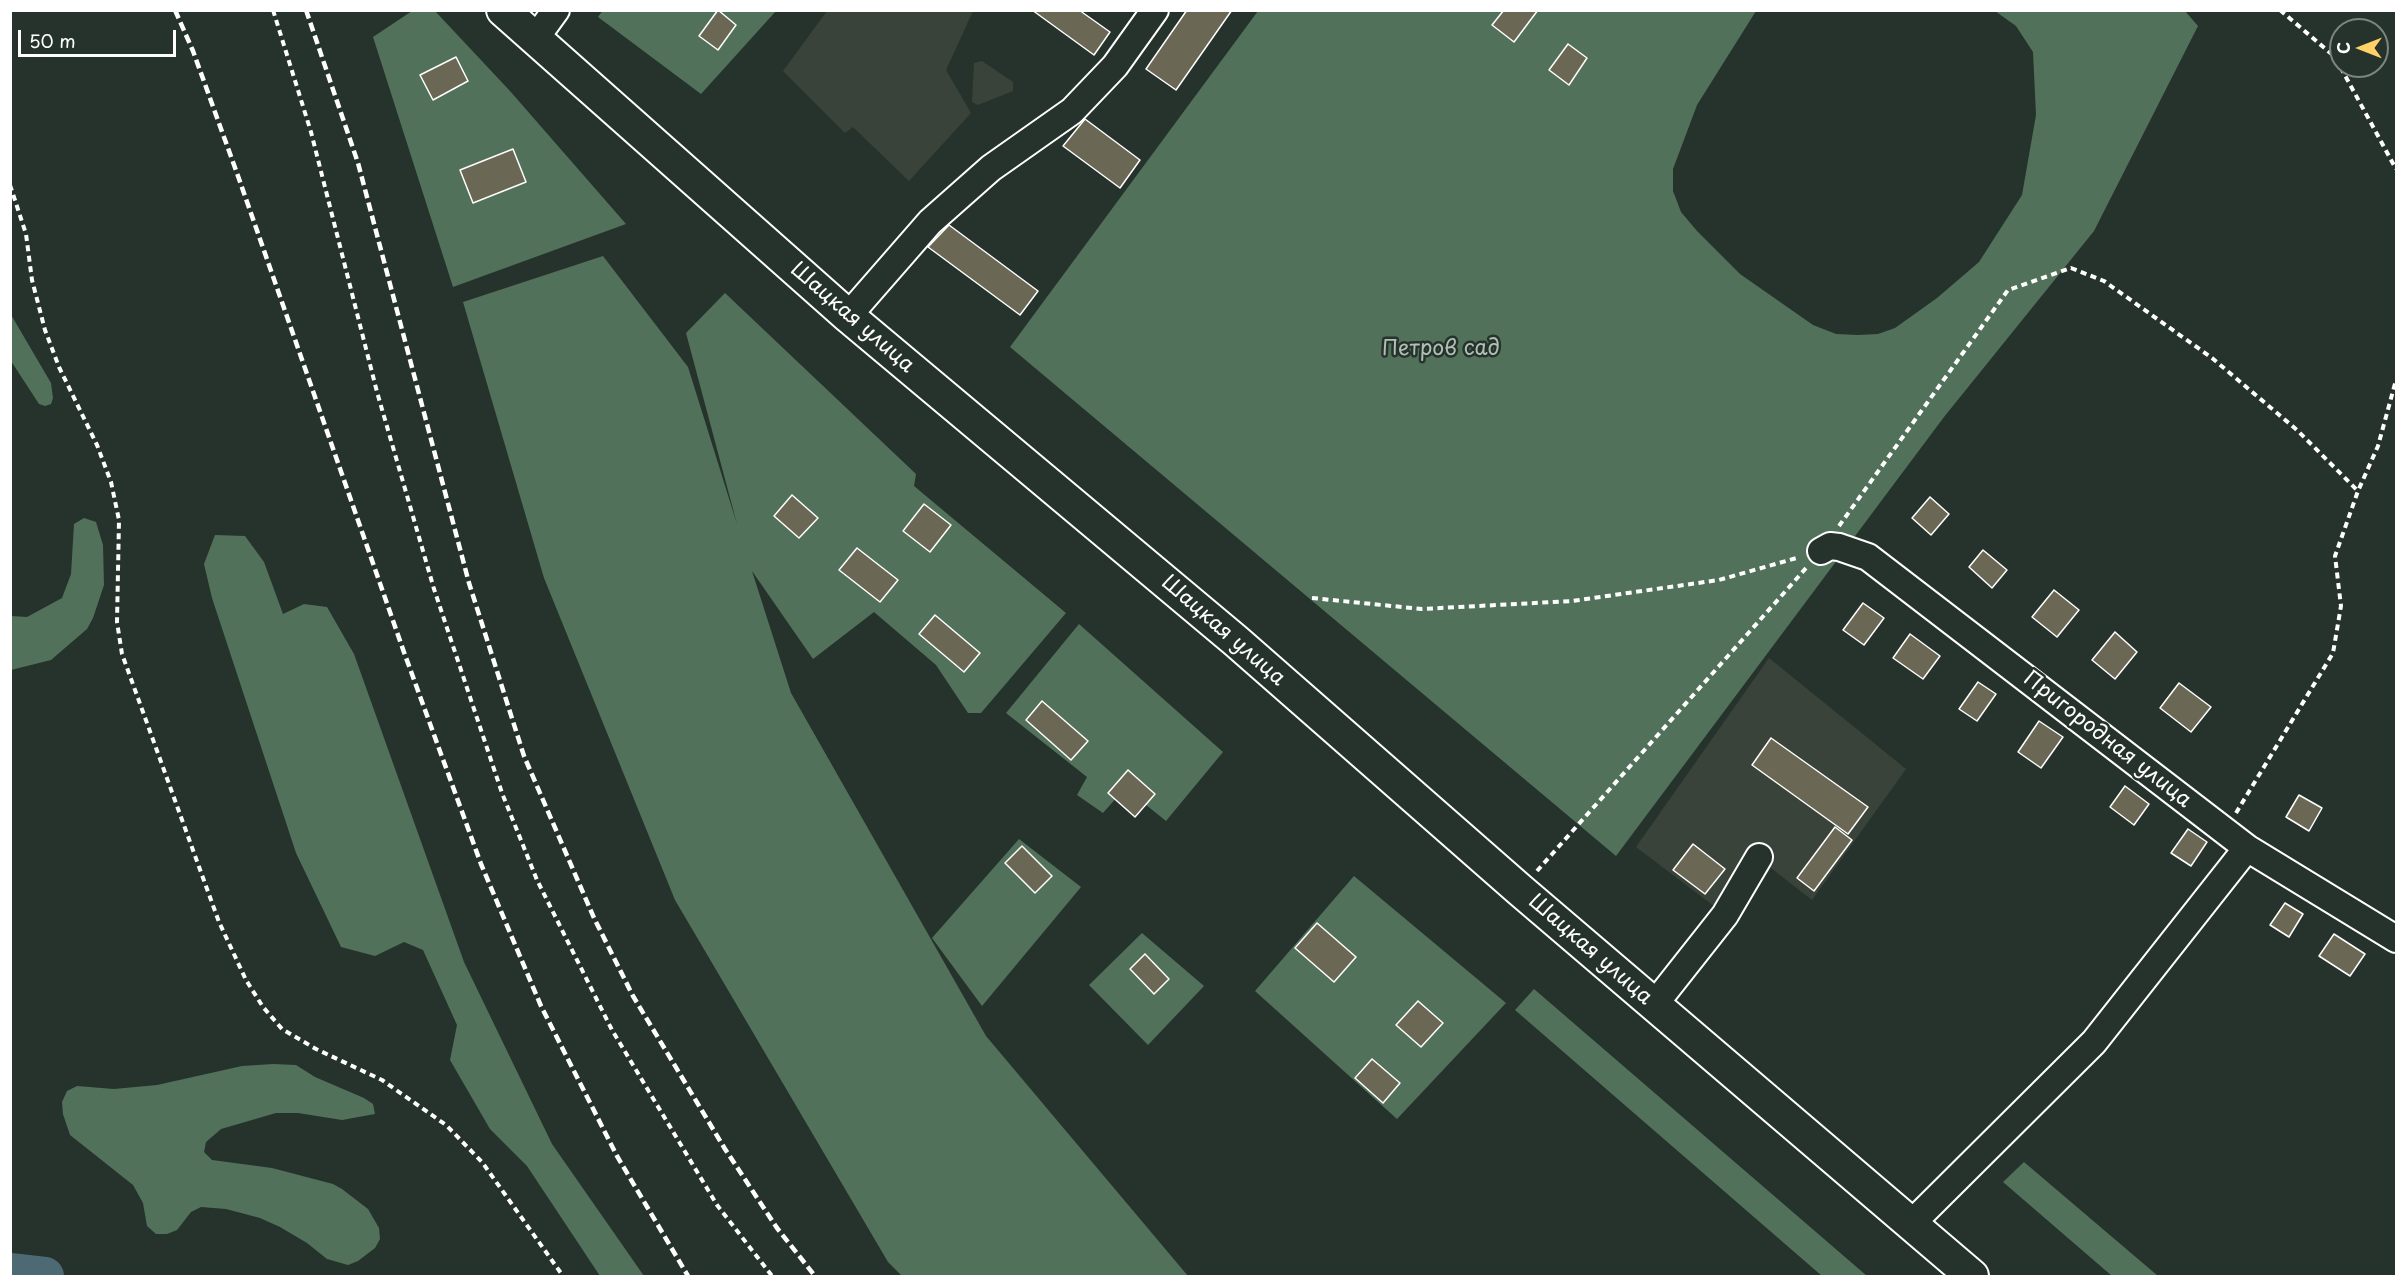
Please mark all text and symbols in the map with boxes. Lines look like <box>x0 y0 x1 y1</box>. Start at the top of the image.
scale bar <box>21 18 178 56</box>
north arrow <box>2329 18 2389 78</box>
text: 50 m <box>29 27 76 54</box>
text: С <box>2331 42 2355 54</box>
street label: Шацкая улица <box>785 257 919 379</box>
park label: Петров сад <box>1382 336 1500 362</box>
street label: Шацкая улица <box>1156 570 1290 692</box>
street label: Пригородная улица <box>2018 667 2196 813</box>
street label: Шацкая улица <box>1523 889 1657 1011</box>

